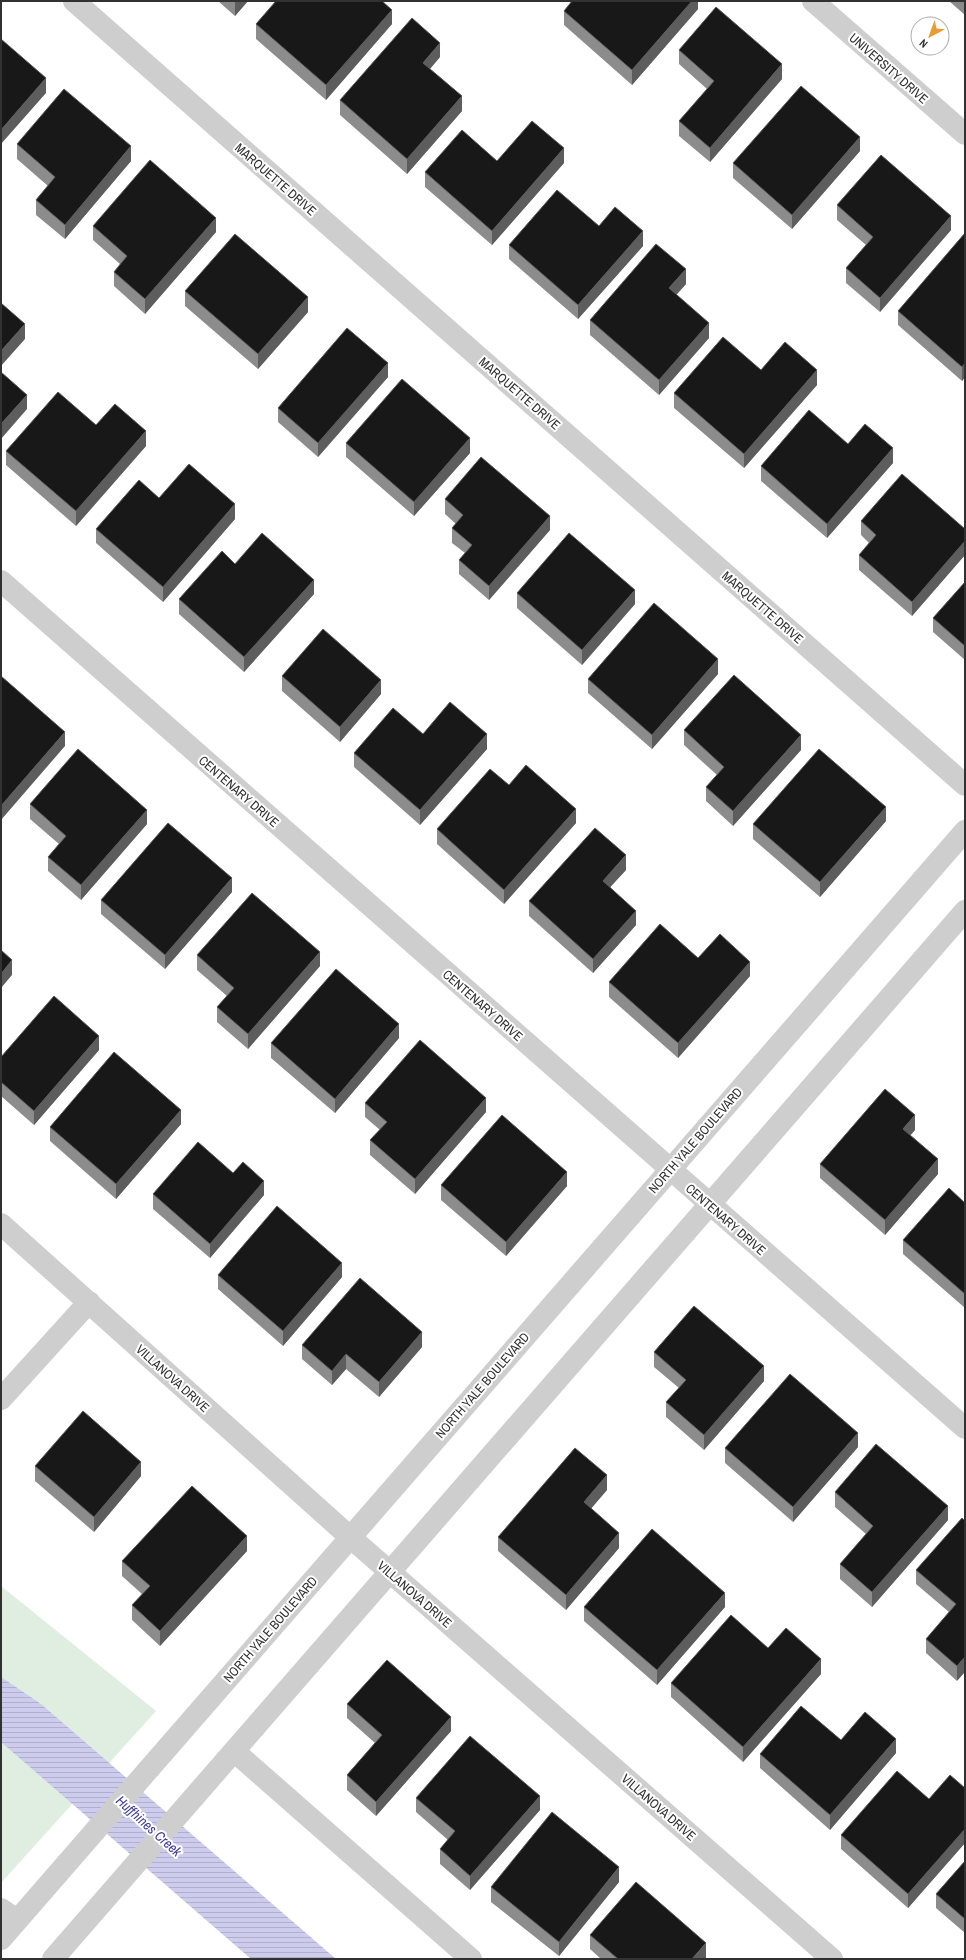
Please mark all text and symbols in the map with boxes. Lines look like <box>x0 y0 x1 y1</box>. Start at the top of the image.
north arrow <box>910 16 950 56</box>
street label: UNIVERSITY DRIVE <box>846 29 932 107</box>
street label: MARQUETTE DRIVE <box>231 139 320 219</box>
street label: MARQUETTE DRIVE <box>475 353 564 433</box>
street label: MARQUETTE DRIVE <box>718 567 807 647</box>
street label: CENTENARY DRIVE <box>195 752 282 831</box>
street label: CENTENARY DRIVE <box>439 966 526 1045</box>
street label: NORTH YALE BOULEVARD <box>645 1084 746 1197</box>
street label: CENTENARY DRIVE <box>682 1180 769 1259</box>
street label: NORTH YALE BOULEVARD <box>432 1329 533 1442</box>
street label: VILLANOVA DRIVE <box>132 1341 213 1416</box>
street label: VILLANOVA DRIVE <box>374 1557 456 1631</box>
street label: NORTH YALE BOULEVARD <box>220 1573 321 1686</box>
street label: VILLANOVA DRIVE <box>618 1770 700 1844</box>
water label: Huffhines Creek <box>112 1792 187 1861</box>

